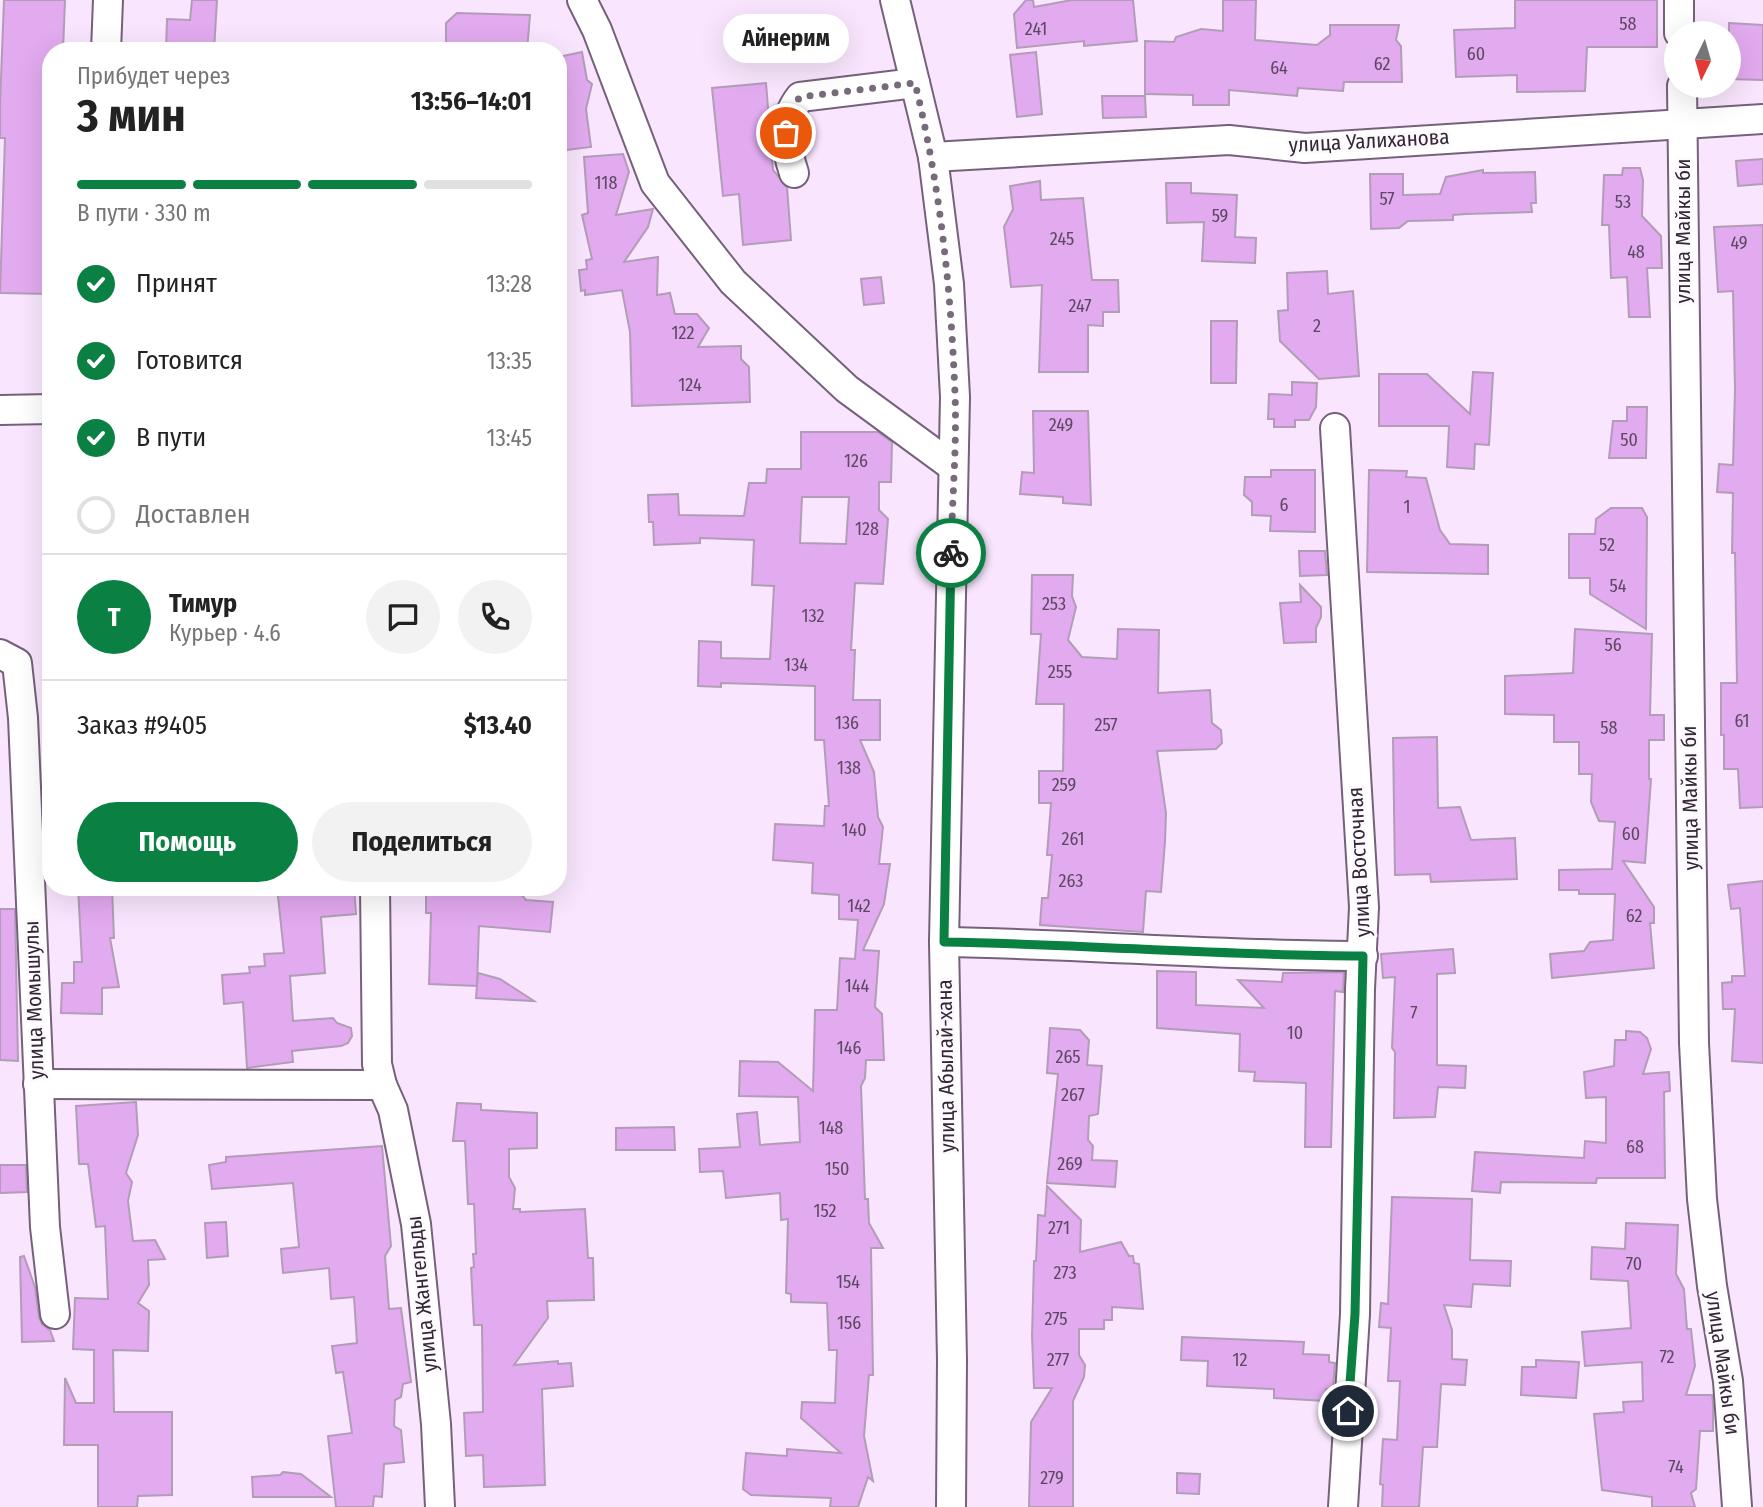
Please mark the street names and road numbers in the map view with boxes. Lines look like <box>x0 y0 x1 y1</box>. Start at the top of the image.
street label: улица Уалиханова <box>1288 124 1450 158</box>
street label: улица Майкы би <box>1670 159 1696 303</box>
street label: улица Майкы би <box>1676 725 1704 871</box>
street label: улица Восточная <box>1342 786 1376 938</box>
street label: улица Момышулы <box>18 920 50 1080</box>
street label: улица Абылай-хана <box>931 979 961 1153</box>
street label: улица Жангельды <box>401 1214 443 1374</box>
street label: улица Майкы би <box>1700 1289 1746 1437</box>

